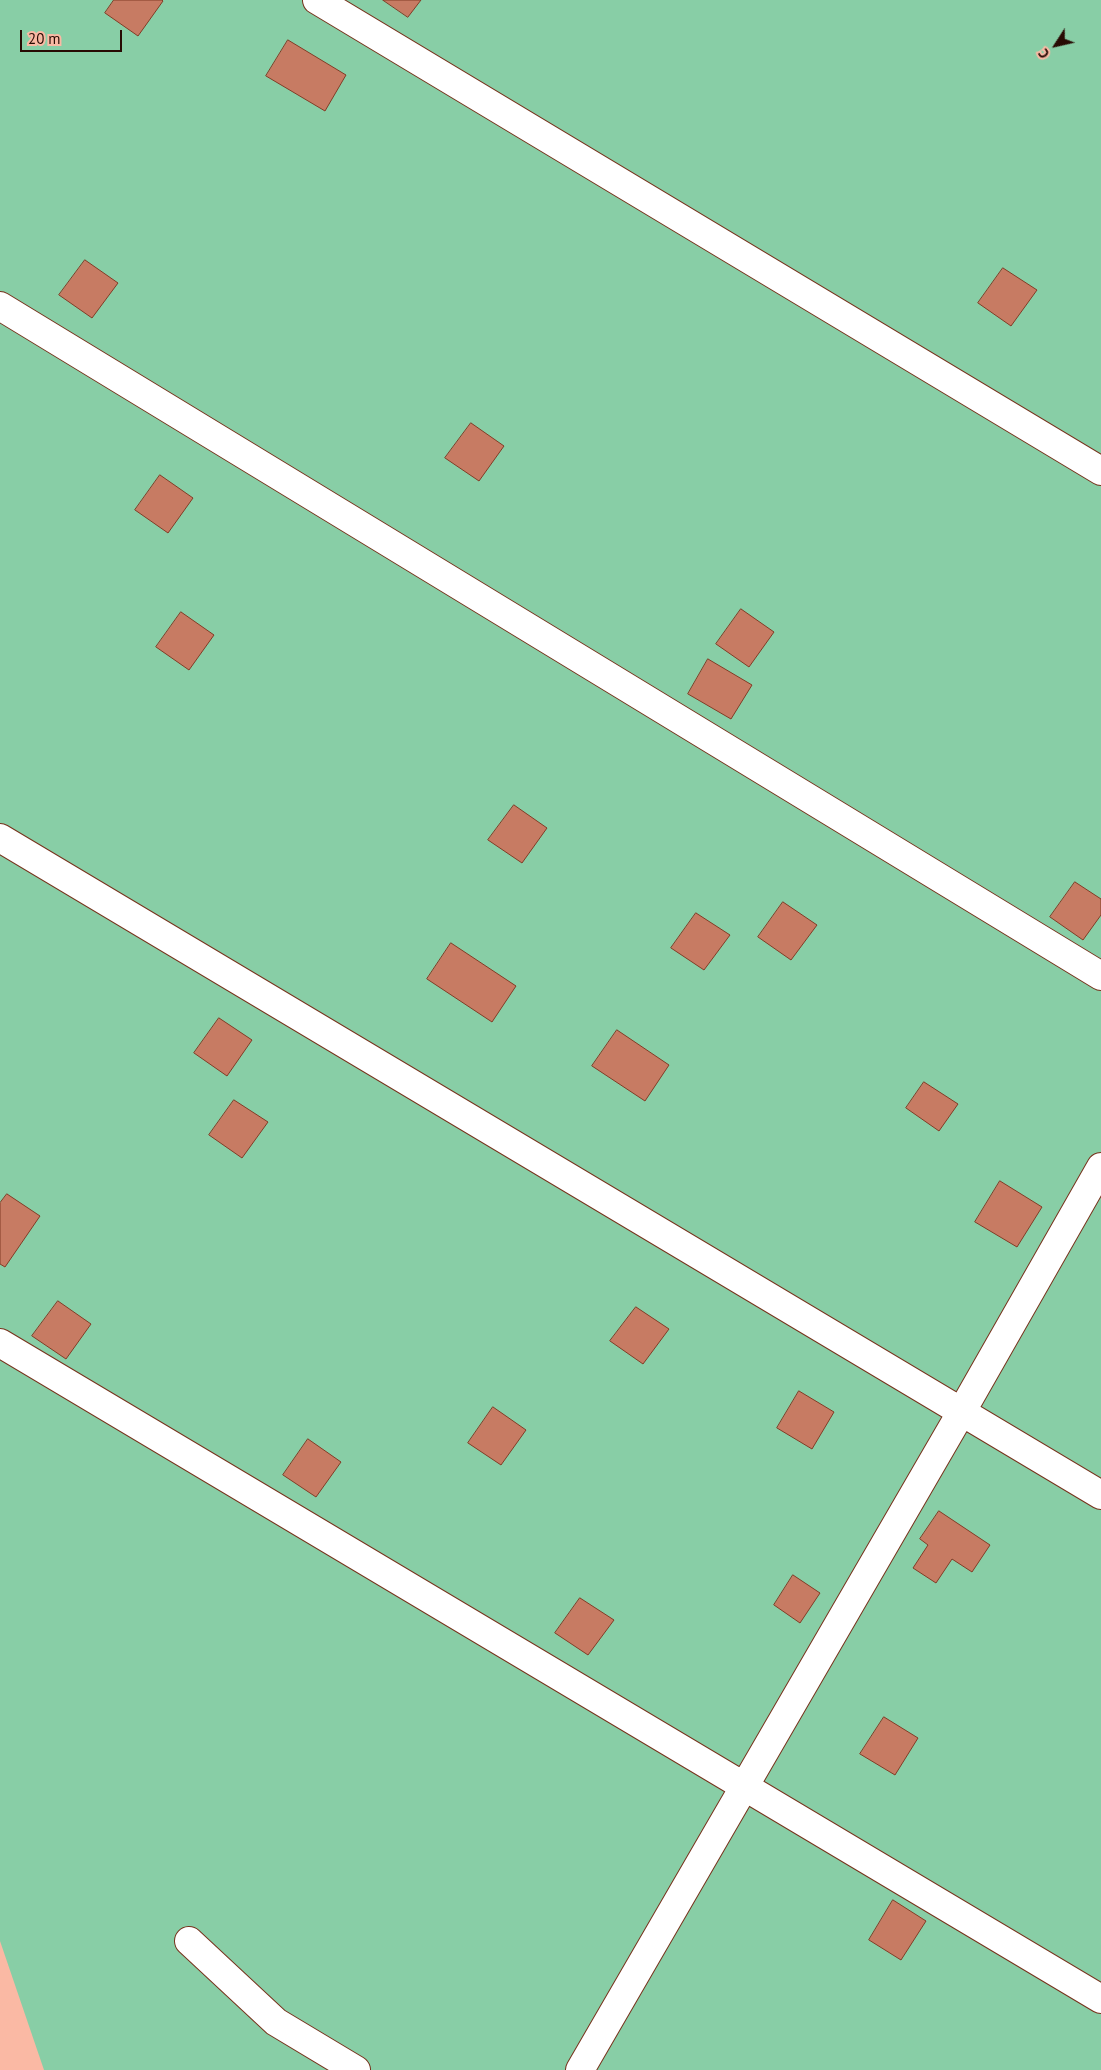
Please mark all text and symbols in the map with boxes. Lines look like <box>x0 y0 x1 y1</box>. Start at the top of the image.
scale bar <box>22 20 125 52</box>
north arrow <box>1031 20 1081 70</box>
text: 20 m <box>28 29 61 48</box>
text: С <box>1034 45 1053 62</box>

